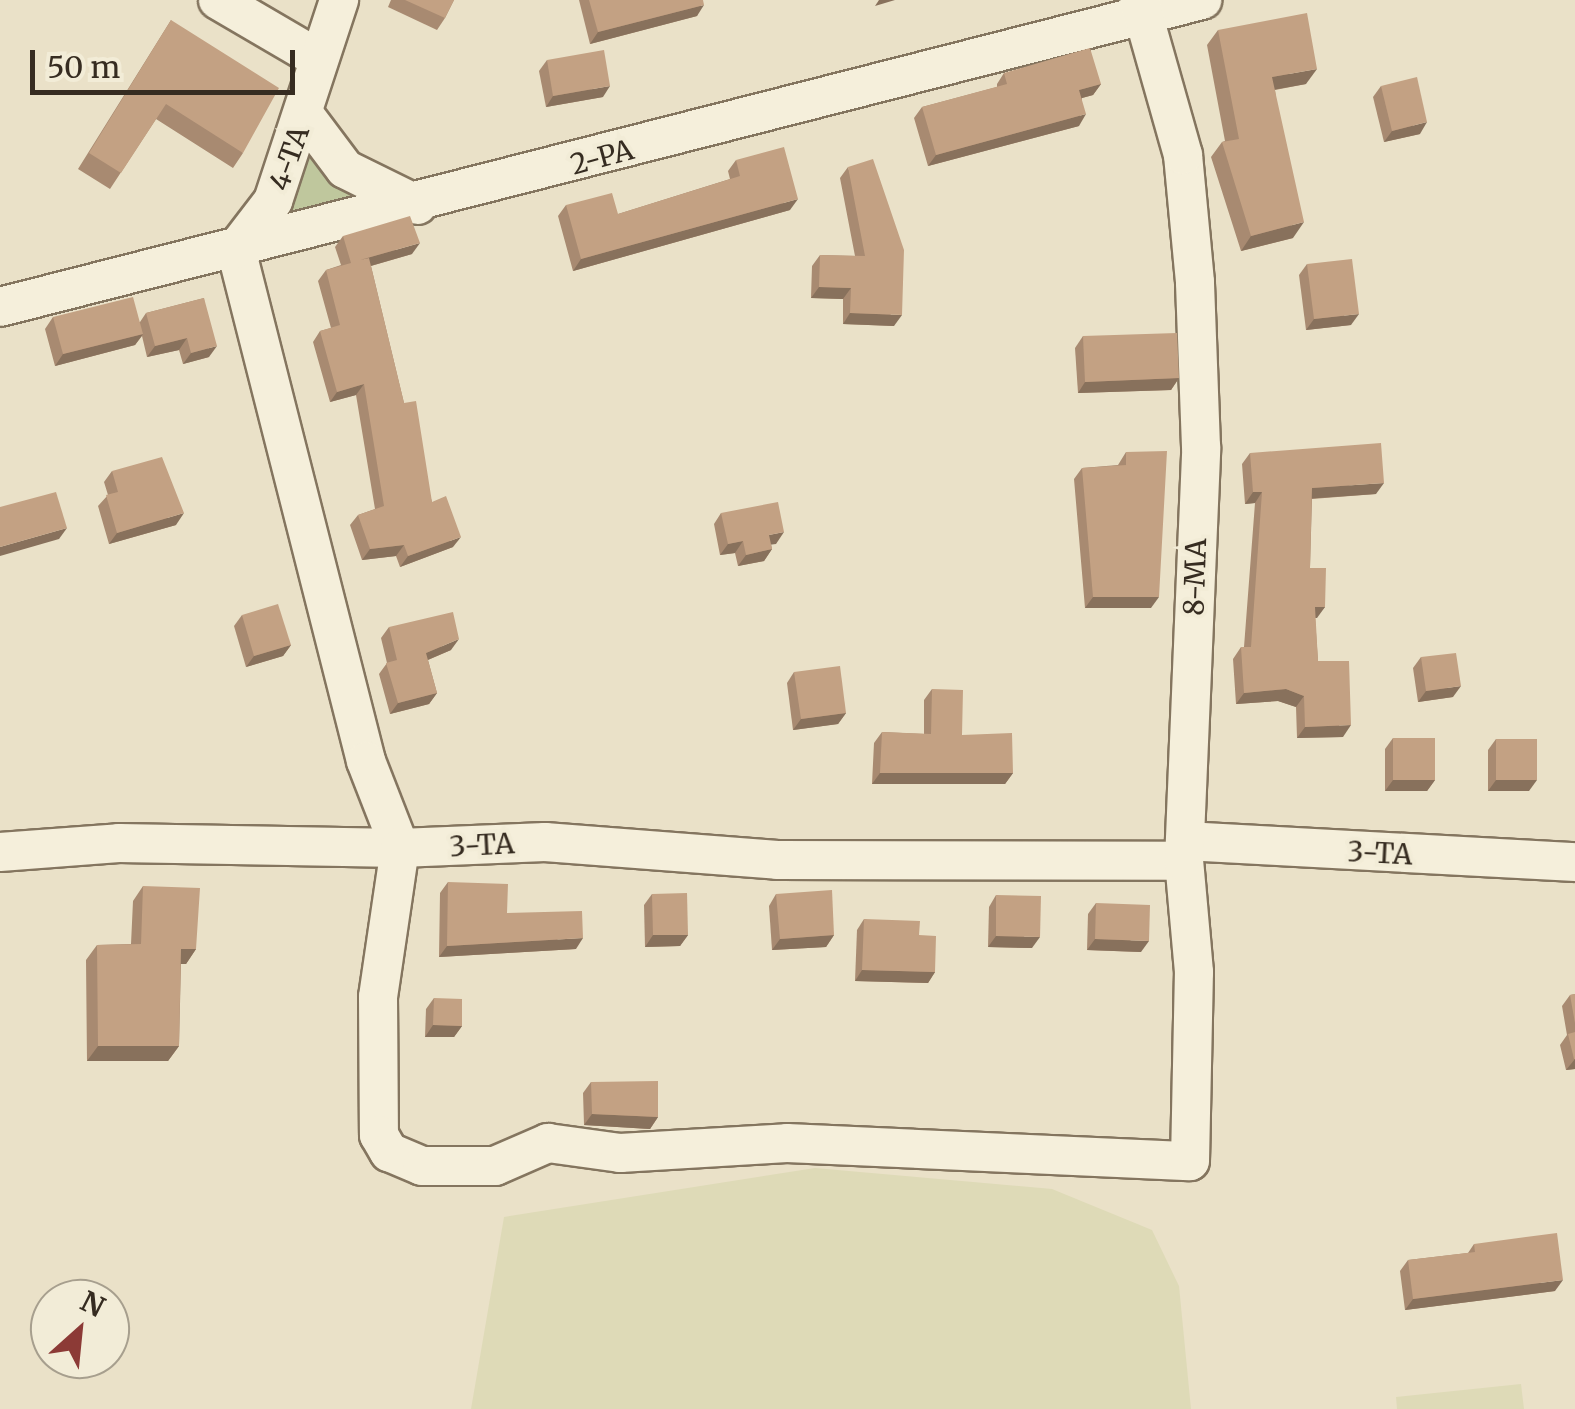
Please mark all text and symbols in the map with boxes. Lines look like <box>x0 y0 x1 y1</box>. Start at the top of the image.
scale bar <box>35 30 300 92</box>
text: 50 m <box>47 48 120 86</box>
street label: 4-ТА <box>262 121 316 195</box>
street label: 2-РА <box>567 133 637 181</box>
street label: 8-МА <box>1177 538 1213 616</box>
street label: 3-ТА <box>449 827 515 863</box>
street label: 3-ТА <box>1347 835 1413 871</box>
north arrow <box>30 1279 130 1379</box>
text: N <box>75 1283 111 1325</box>

